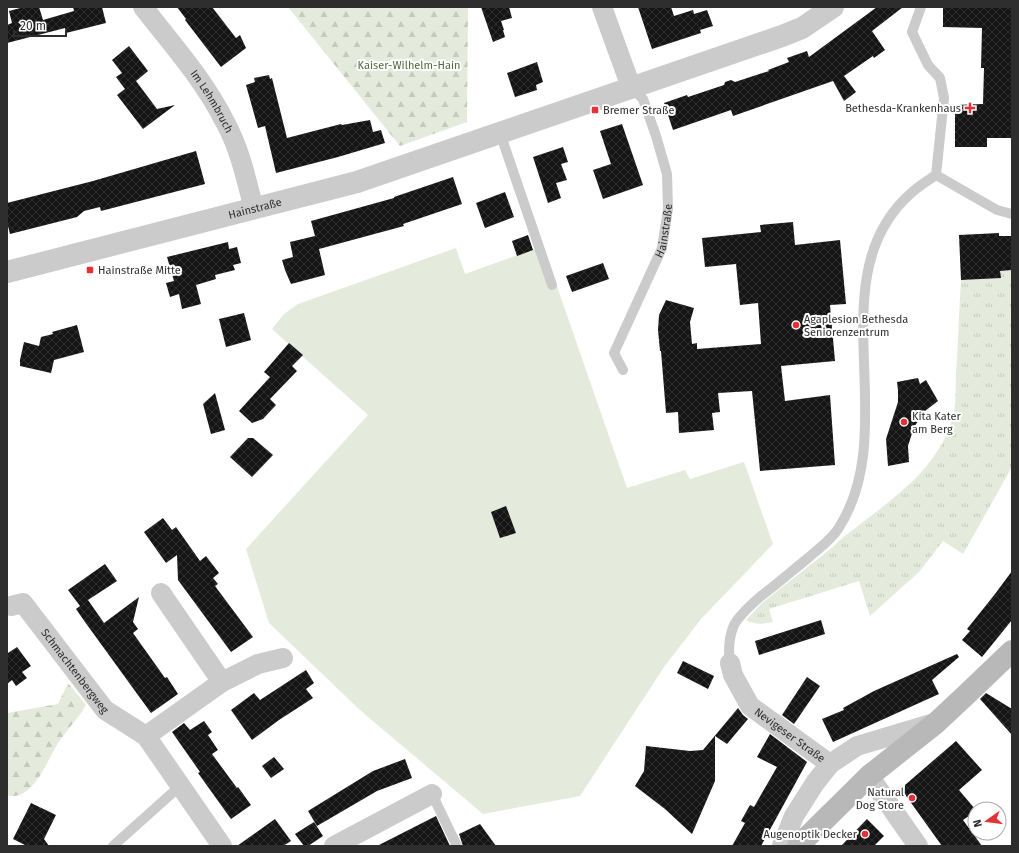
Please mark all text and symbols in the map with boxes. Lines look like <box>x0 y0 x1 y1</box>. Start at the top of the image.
scale bar <box>14 12 66 38</box>
text: 20 m <box>20 19 46 33</box>
park label: Kaiser-Wilhelm-Hain <box>358 59 460 72</box>
street label: Im Lehmbruch <box>187 67 236 135</box>
place label: Bethesda-Krankenhaus <box>845 102 961 115</box>
marker: Bethesda-Krankenhaus <box>964 102 976 114</box>
place label: Bremer Straße <box>603 104 675 117</box>
marker: Bremer Straße <box>590 105 600 115</box>
street label: Hainstraße <box>227 196 283 222</box>
street label: Hainstraße <box>652 204 675 260</box>
place label: Hainstraße Mitte <box>98 264 181 277</box>
marker: Hainstraße Mitte <box>85 265 95 275</box>
place label: Agaplesion Bethesda Seniorenzentrum <box>804 313 908 339</box>
marker: Agaplesion Bethesda Seniorenzentrum <box>791 320 801 330</box>
place label: Kita Kater am Berg <box>912 410 962 436</box>
marker: Kita Kater am Berg <box>899 417 909 427</box>
street label: Schmachtenbergweg <box>38 626 111 716</box>
street label: Nevigeser Straße <box>752 705 828 765</box>
place label: Natural Dog Store <box>856 786 904 812</box>
marker: Natural Dog Store <box>907 793 917 803</box>
north arrow <box>967 801 1007 841</box>
text: N <box>971 818 985 828</box>
place label: Augenoptik Decker <box>764 828 858 841</box>
marker: Augenoptik Decker <box>860 829 870 839</box>

